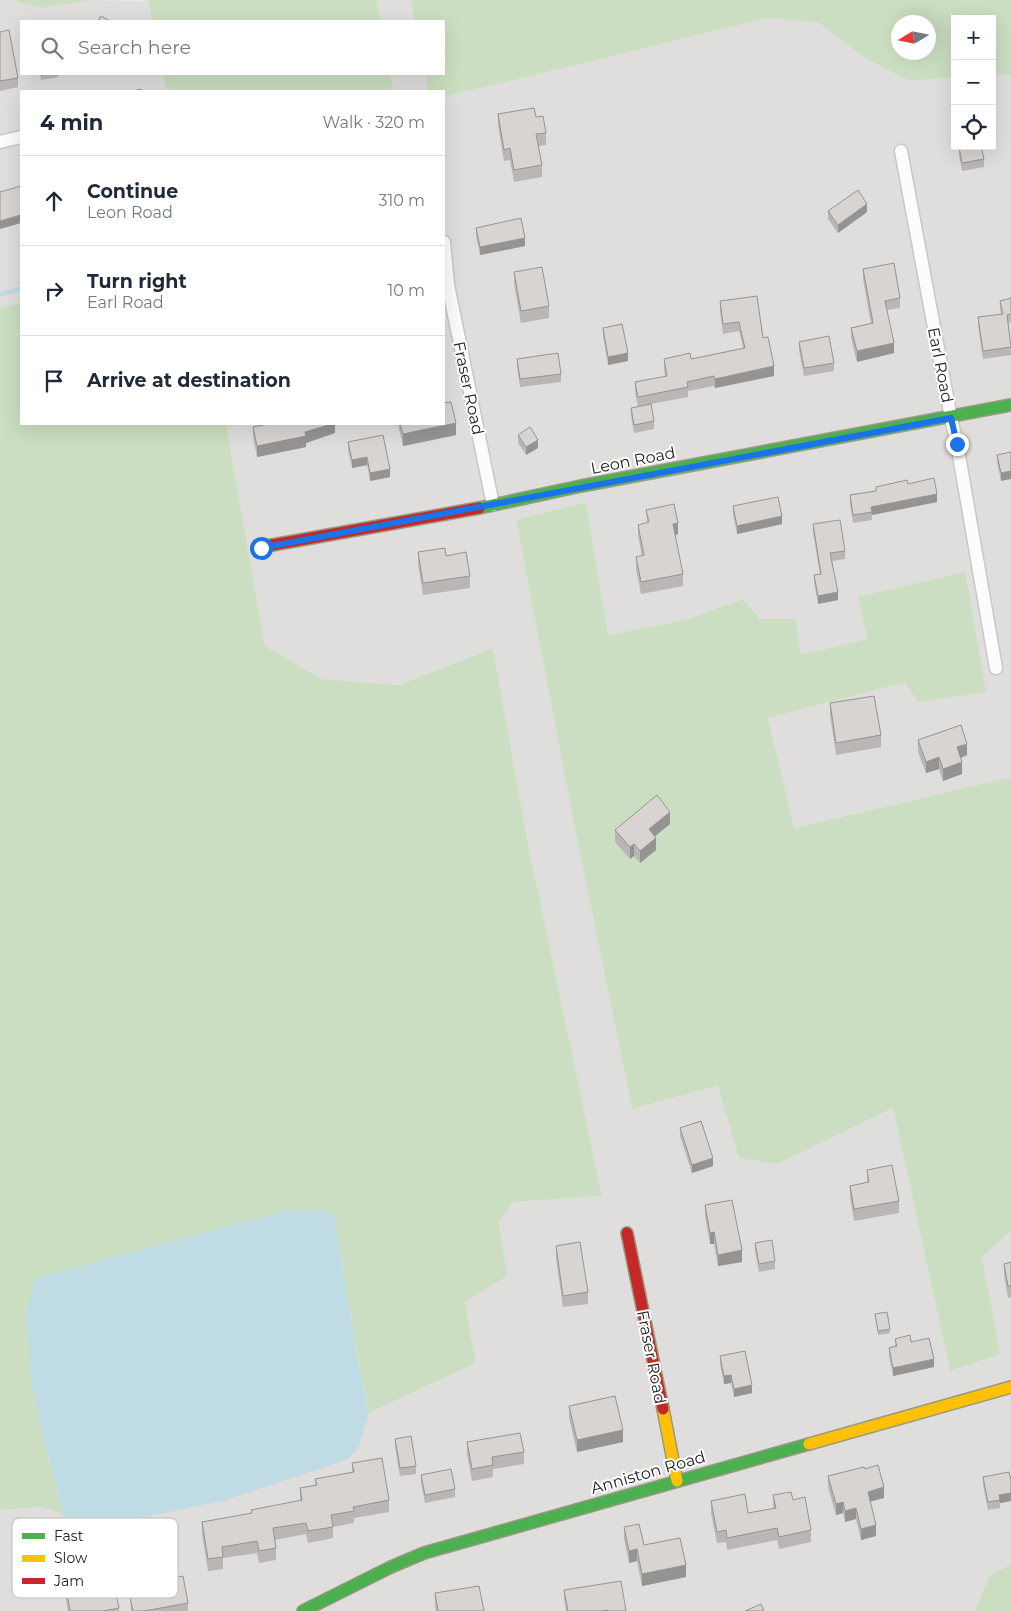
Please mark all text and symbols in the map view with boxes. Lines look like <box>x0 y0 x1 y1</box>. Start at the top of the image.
north arrow <box>891 15 936 60</box>
map controls <box>951 15 996 150</box>
button: + <box>951 15 996 60</box>
search box <box>20 20 445 75</box>
icon: search <box>38 34 66 62</box>
text: Search here <box>78 36 191 59</box>
button: − <box>951 60 996 105</box>
button: locate <box>951 105 996 150</box>
text: 4 min <box>40 110 103 135</box>
text: Walk · 320 m <box>323 113 425 132</box>
text: Continue <box>87 180 178 203</box>
icon: ahead <box>40 187 68 215</box>
text: 310 m <box>378 191 425 210</box>
text: Leon Road <box>87 203 173 222</box>
text: Turn right <box>87 270 187 293</box>
icon: right <box>40 277 68 305</box>
text: 10 m <box>387 281 425 300</box>
text: Earl Road <box>87 293 164 312</box>
street label: Earl Road <box>924 326 957 405</box>
street label: Fraser Road <box>449 340 488 437</box>
icon: arrive <box>40 367 68 395</box>
text: Arrive at destination <box>87 369 291 392</box>
route end <box>946 433 969 456</box>
street label: Leon Road <box>589 443 677 478</box>
route start <box>250 537 273 560</box>
street label: Fraser Road <box>633 1309 670 1406</box>
street label: Anniston Road <box>589 1447 708 1498</box>
legend <box>12 1518 178 1598</box>
text: Fast <box>54 1527 84 1545</box>
text: Slow <box>54 1549 88 1567</box>
text: Jam <box>53 1572 84 1590</box>

